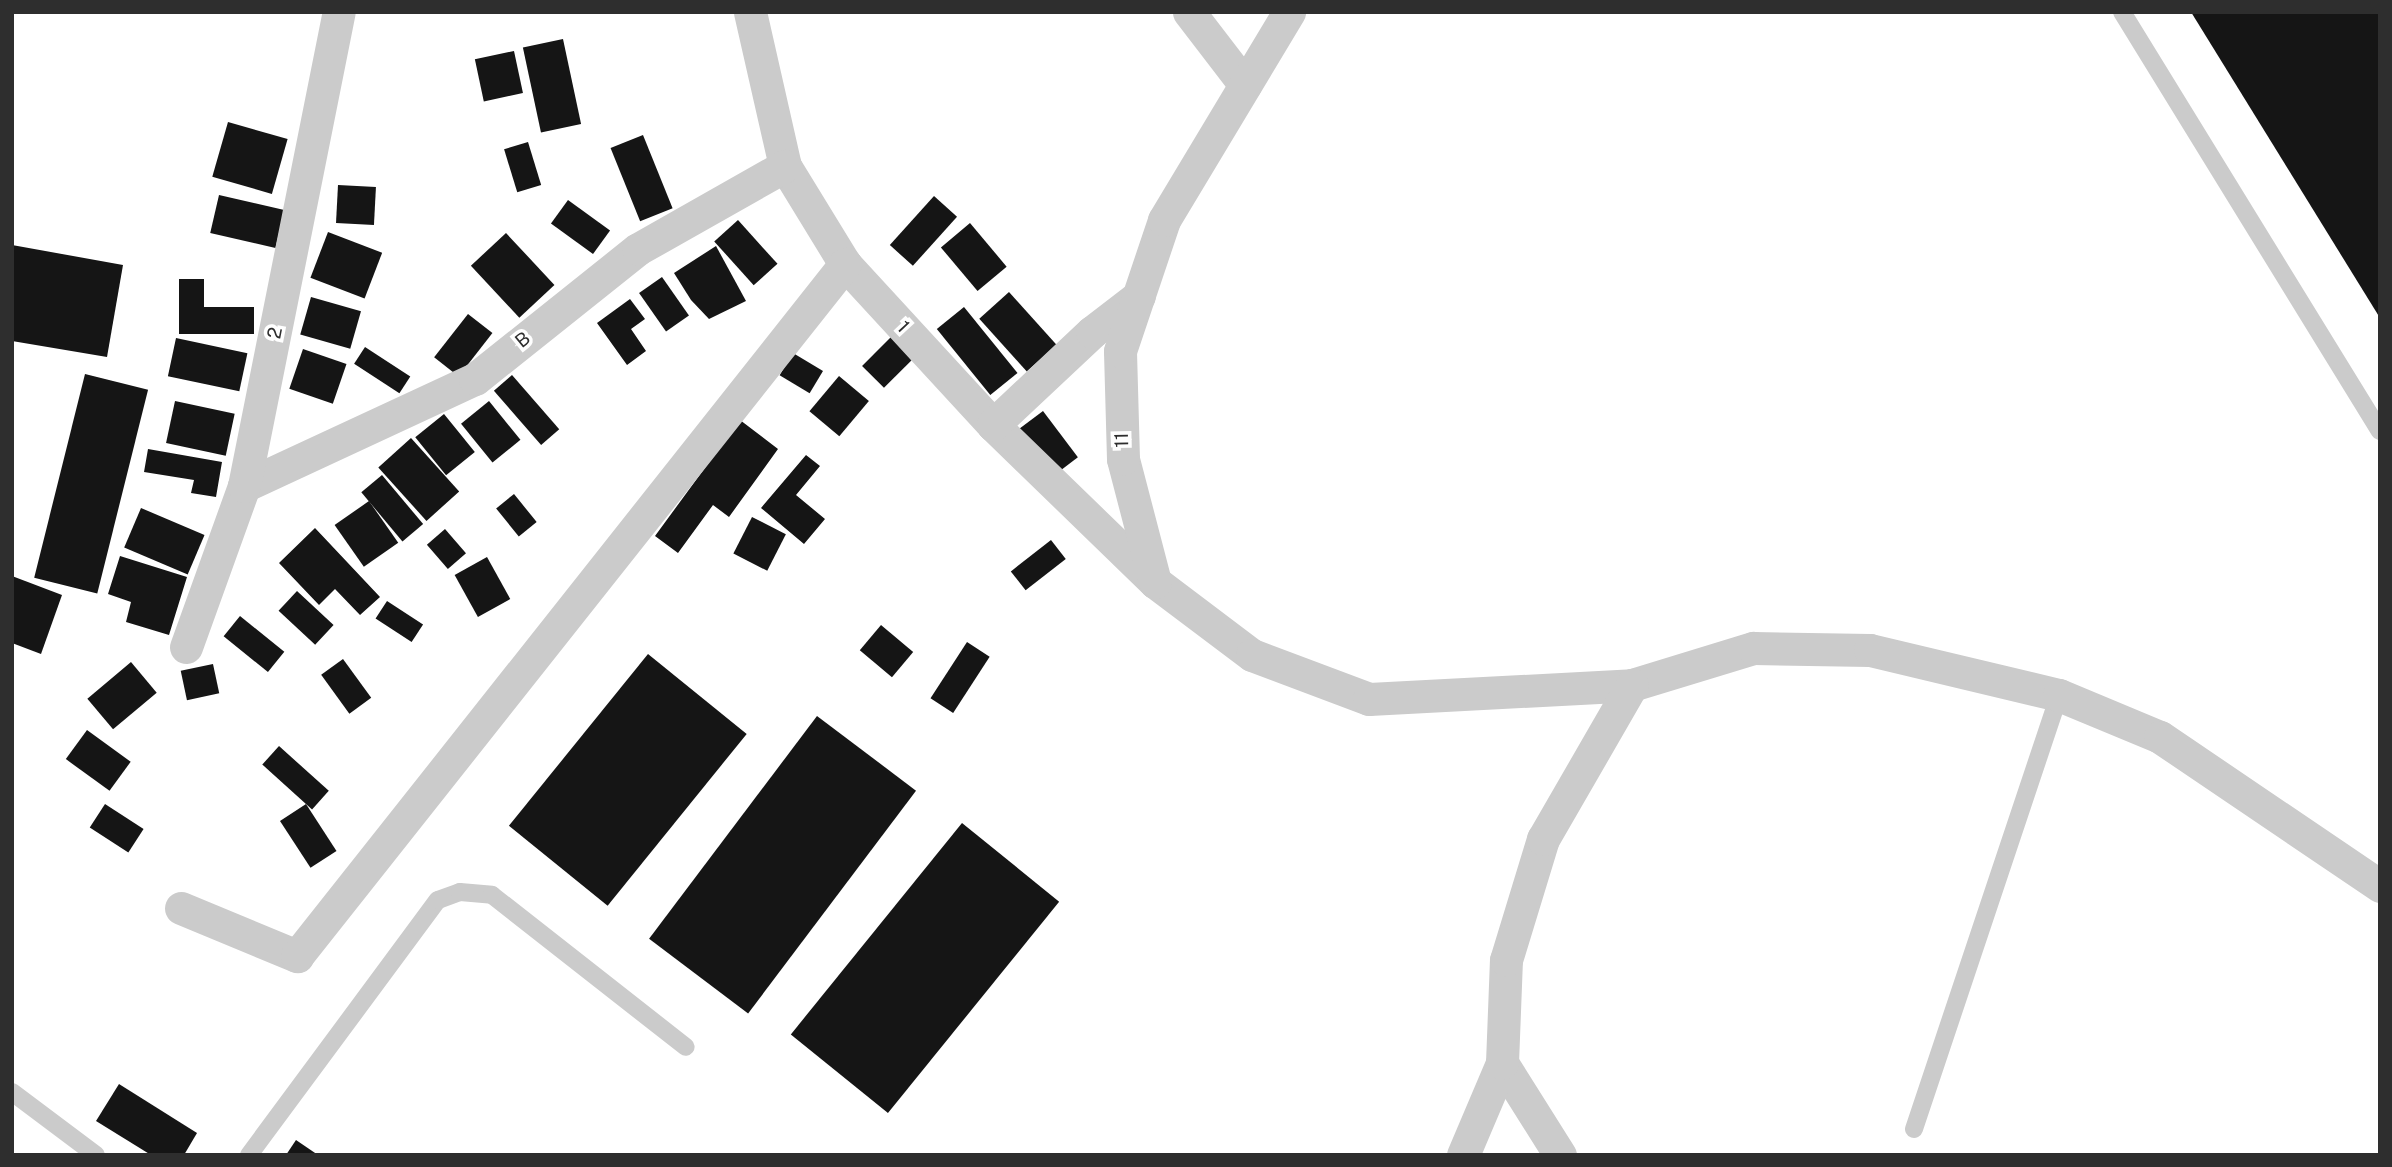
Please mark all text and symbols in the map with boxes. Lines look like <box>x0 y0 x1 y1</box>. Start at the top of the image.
street label: 1 <box>892 316 914 338</box>
street label: 2 <box>263 325 287 341</box>
street label: B <box>511 327 535 353</box>
street label: 11 <box>1110 432 1134 448</box>

